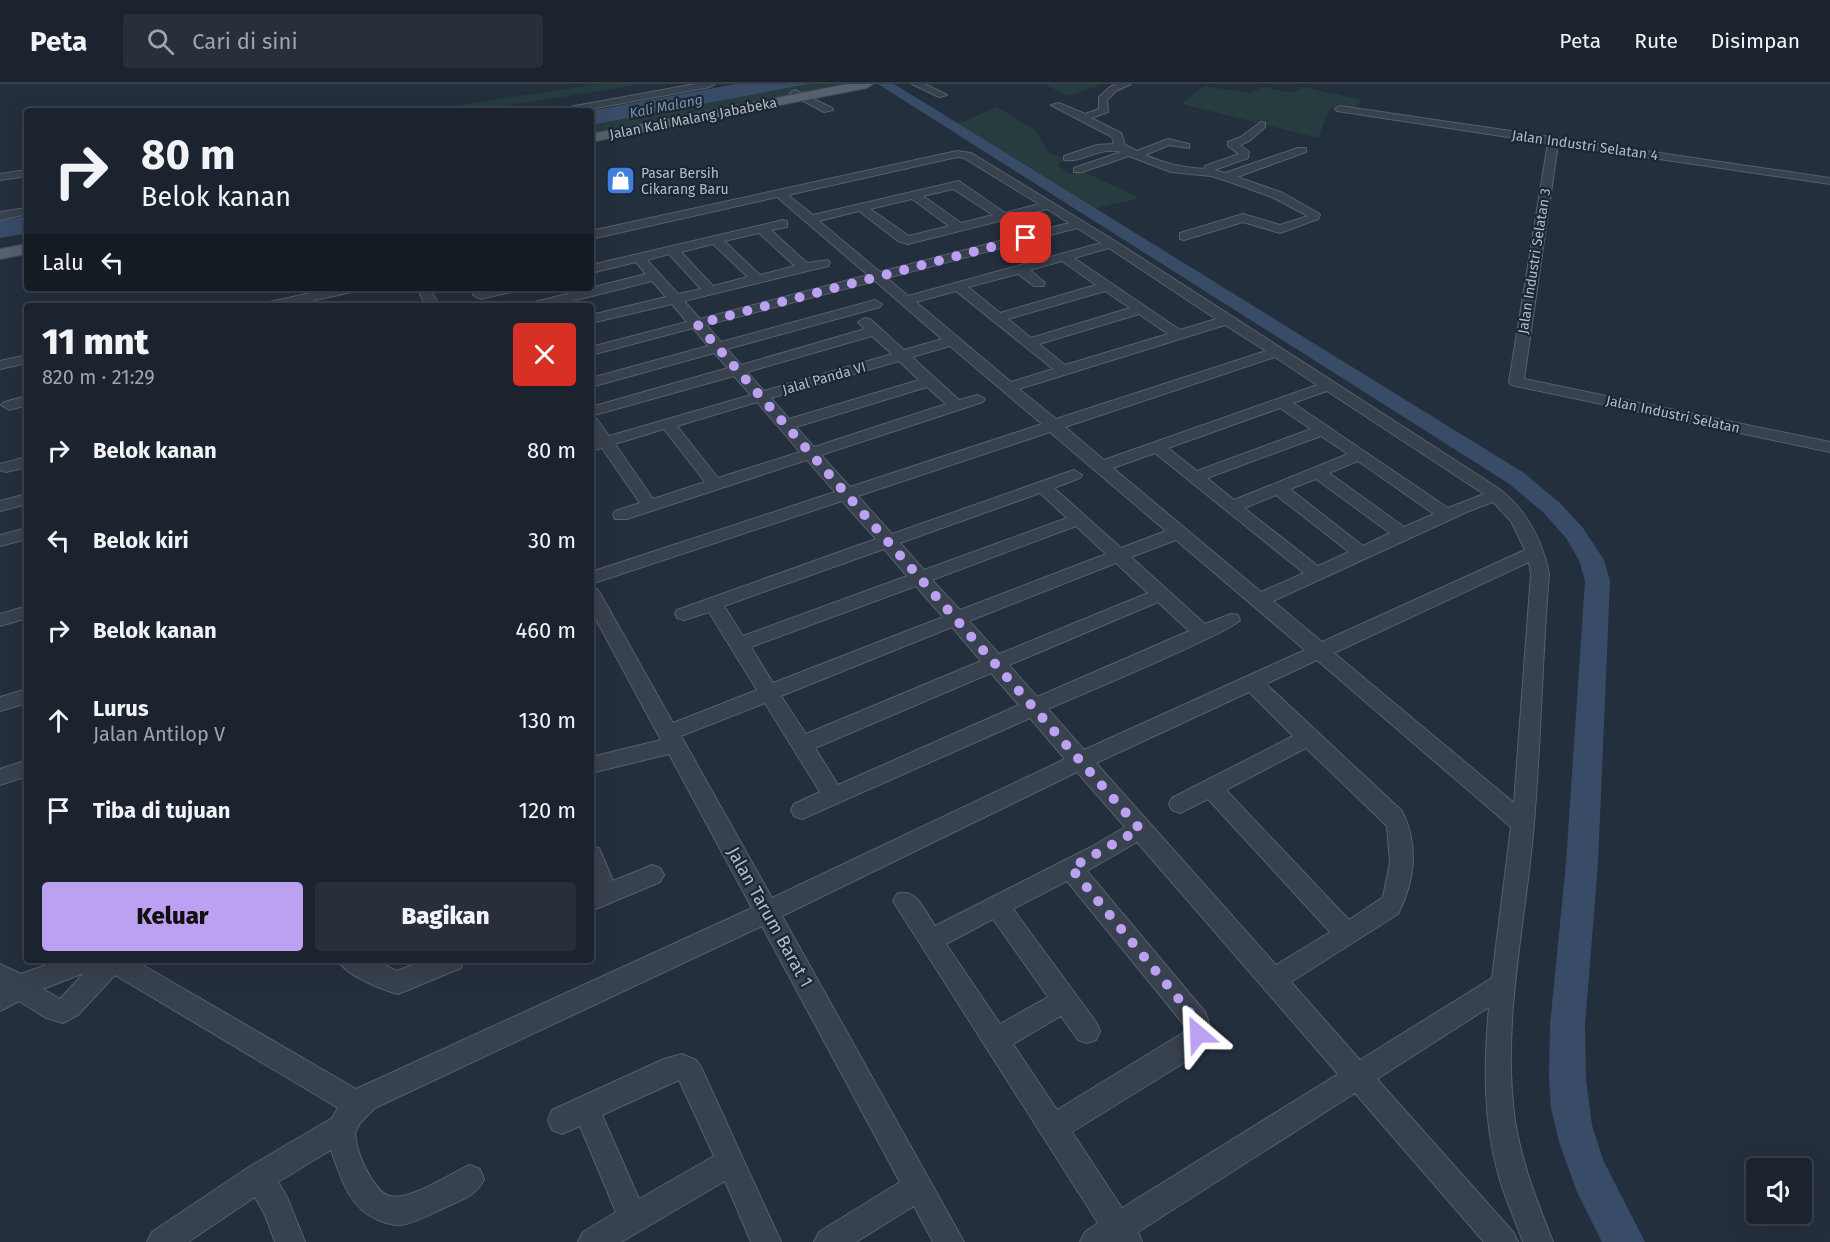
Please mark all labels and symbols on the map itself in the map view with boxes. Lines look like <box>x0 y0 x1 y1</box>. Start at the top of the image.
water label: Kali Malang <box>628 91 704 122</box>
street label: Jalan Kali Malang Jababeka <box>608 94 778 143</box>
street label: Jalan Industri Selatan 4 <box>1511 127 1660 164</box>
shop icon: Pasar Bersih Cikarang Baru <box>604 165 636 197</box>
place label: Pasar Bersih Cikarang Baru <box>641 165 729 198</box>
street label: Jalan Industri Selatan 3 <box>1515 187 1554 335</box>
pin <box>1000 212 1051 263</box>
street label: Jalal Panda VI <box>781 358 868 398</box>
street label: Jalan Industri Selatan <box>1604 392 1741 437</box>
street label: Jalan Tarum Barat 1 <box>722 843 818 991</box>
position arrow <box>1166 1002 1230 1066</box>

